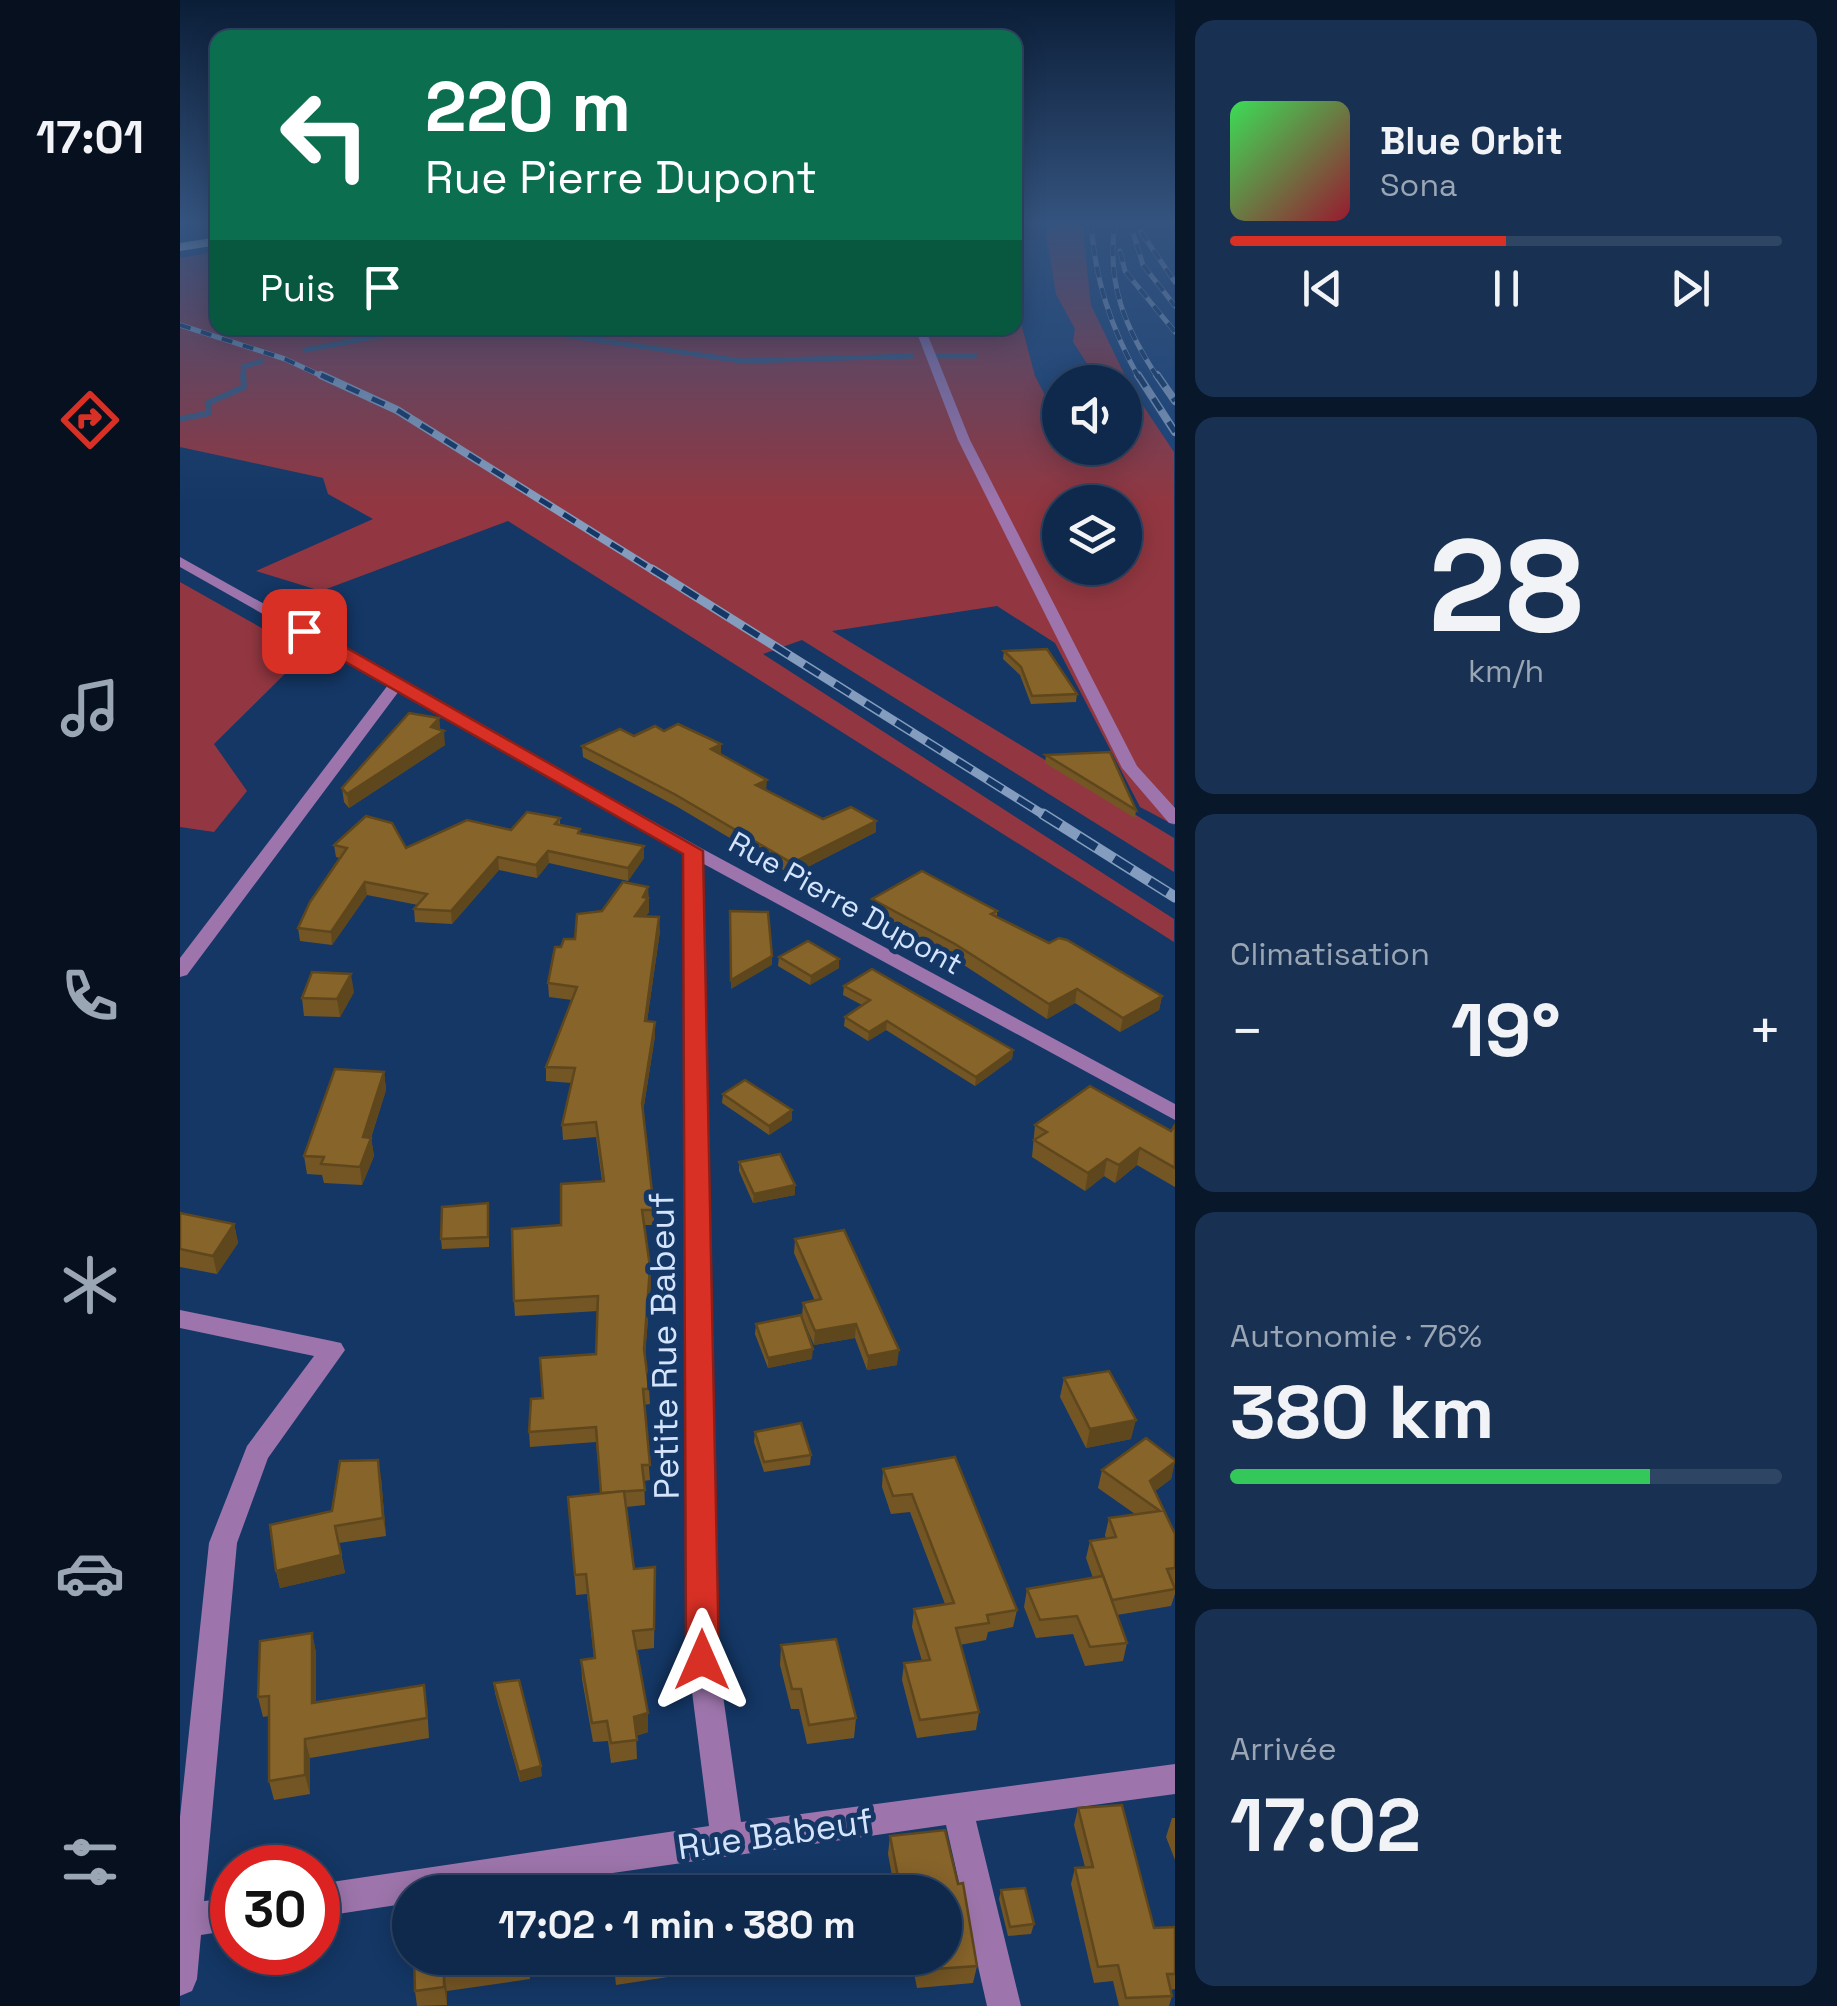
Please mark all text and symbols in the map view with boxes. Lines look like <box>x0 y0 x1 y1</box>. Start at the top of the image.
text: 220 m <box>425 62 631 151</box>
icon: left <box>260 70 390 200</box>
text: 17:01 <box>36 109 144 166</box>
text: Blue Orbit <box>1380 117 1563 165</box>
text: Rue Pierre Dupont <box>425 149 817 206</box>
text: Sona <box>1380 165 1457 205</box>
icon: arrive <box>355 260 410 315</box>
icon: previous <box>1295 261 1350 316</box>
icon: pause <box>1479 261 1534 316</box>
icon: next <box>1663 261 1718 316</box>
text: Puis <box>260 264 335 312</box>
map controls <box>1042 365 1142 585</box>
button: sound <box>1042 365 1142 465</box>
icon: directions <box>55 385 125 455</box>
button: layers <box>1042 485 1142 585</box>
text: 28 <box>1428 503 1584 669</box>
pin <box>262 589 347 674</box>
icon: arrive <box>277 604 332 659</box>
text: km/h <box>1468 651 1544 691</box>
icon: music <box>55 673 125 743</box>
street label: Rue Pierre Dupont <box>722 823 970 983</box>
text: Climatisation <box>1230 934 1430 974</box>
icon: phone <box>55 961 125 1031</box>
text: 19° <box>1451 982 1561 1078</box>
text: − <box>1230 996 1264 1066</box>
text: + <box>1748 996 1782 1066</box>
street label: Petite Rue Babeuf <box>639 1192 689 1500</box>
icon: climate <box>55 1250 125 1320</box>
text: Autonomie · 76% <box>1230 1316 1482 1356</box>
text: 380 km <box>1230 1364 1495 1460</box>
icon: car <box>55 1538 125 1608</box>
position arrow <box>650 1608 754 1712</box>
text: Arrivée <box>1230 1729 1337 1769</box>
text: 17:02 <box>1230 1777 1421 1873</box>
street label: Rue Babeuf <box>675 1799 875 1869</box>
icon: filters <box>55 1827 125 1897</box>
speed limit sign: 30 <box>210 1845 340 1975</box>
text: 17:02 · 1 min · 380 m <box>498 1901 856 1949</box>

